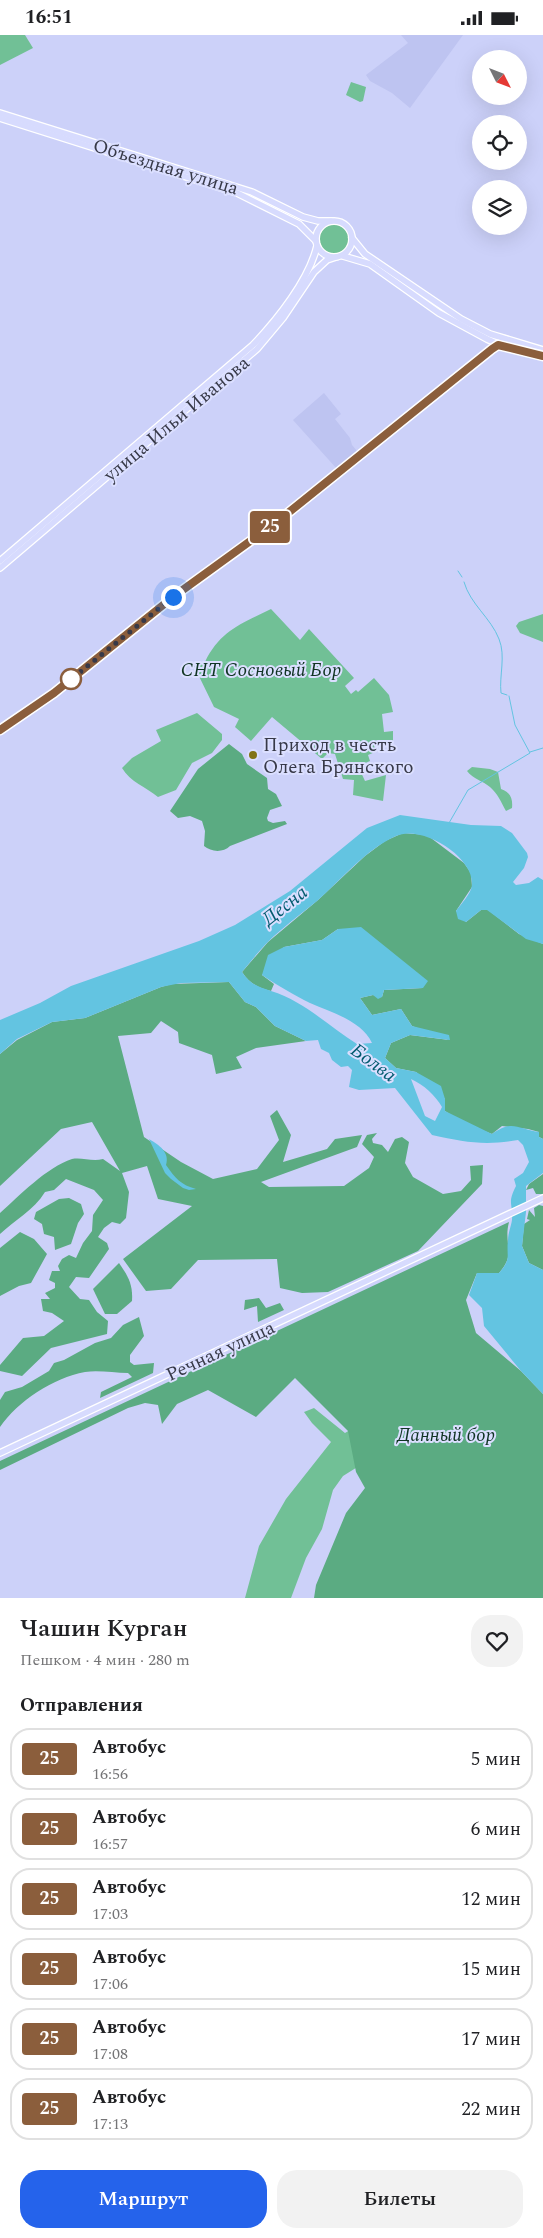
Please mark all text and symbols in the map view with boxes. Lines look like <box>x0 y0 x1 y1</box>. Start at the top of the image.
text: 16:51 <box>25 3 73 32</box>
north arrow <box>472 50 528 105</box>
map controls <box>472 50 527 235</box>
button: locate <box>472 115 527 170</box>
street label: Объездная улица <box>89 131 243 204</box>
button: layers <box>472 180 527 235</box>
street label: улица Ильи Иванова <box>97 349 257 490</box>
line badge: 25 <box>248 511 292 543</box>
text: 25 <box>260 513 280 540</box>
your location <box>161 585 186 610</box>
park label: СНТ Сосновый Бор <box>181 656 341 685</box>
unlabelled marker <box>60 668 82 690</box>
place label: Приход в честь Олега Брянского <box>263 731 414 782</box>
marker: Приход в честь Олега Брянского <box>247 749 259 761</box>
water label: Десна <box>254 878 314 934</box>
water label: Болва <box>344 1036 403 1090</box>
street label: Речная улица <box>161 1313 281 1389</box>
park label: Данный бор <box>396 1421 495 1450</box>
text: Чашин Курган <box>20 1611 187 1647</box>
button: heart <box>471 1615 523 1667</box>
text: Пешком · 4 мин · 280 m <box>20 1648 190 1672</box>
text: Отправления <box>20 1691 143 1720</box>
text: Автобус <box>92 1733 166 1762</box>
text: 25 <box>39 1745 60 1772</box>
text: 5 мин <box>471 1745 521 1774</box>
text: 16:56 <box>92 1762 128 1786</box>
text: Автобус <box>92 1803 166 1832</box>
text: 25 <box>39 1815 60 1842</box>
text: 6 мин <box>471 1815 521 1844</box>
text: 16:57 <box>92 1832 128 1856</box>
text: Автобус <box>92 1873 166 1902</box>
text: 25 <box>39 1885 60 1912</box>
text: 12 мин <box>461 1885 521 1914</box>
text: 17:03 <box>92 1902 128 1926</box>
text: Автобус <box>92 1943 166 1972</box>
text: 25 <box>39 1955 60 1982</box>
text: 15 мин <box>461 1955 521 1984</box>
text: 17:06 <box>92 1972 128 1996</box>
text: Автобус <box>92 2013 166 2042</box>
text: 25 <box>39 2025 60 2052</box>
text: 17 мин <box>461 2025 521 2054</box>
text: 17:08 <box>92 2042 128 2066</box>
text: Автобус <box>92 2083 166 2112</box>
text: 25 <box>39 2095 60 2122</box>
text: 22 мин <box>461 2095 521 2124</box>
text: 17:13 <box>92 2112 128 2136</box>
button: Маршрут <box>20 2170 267 2228</box>
button: Билеты <box>277 2170 523 2228</box>

